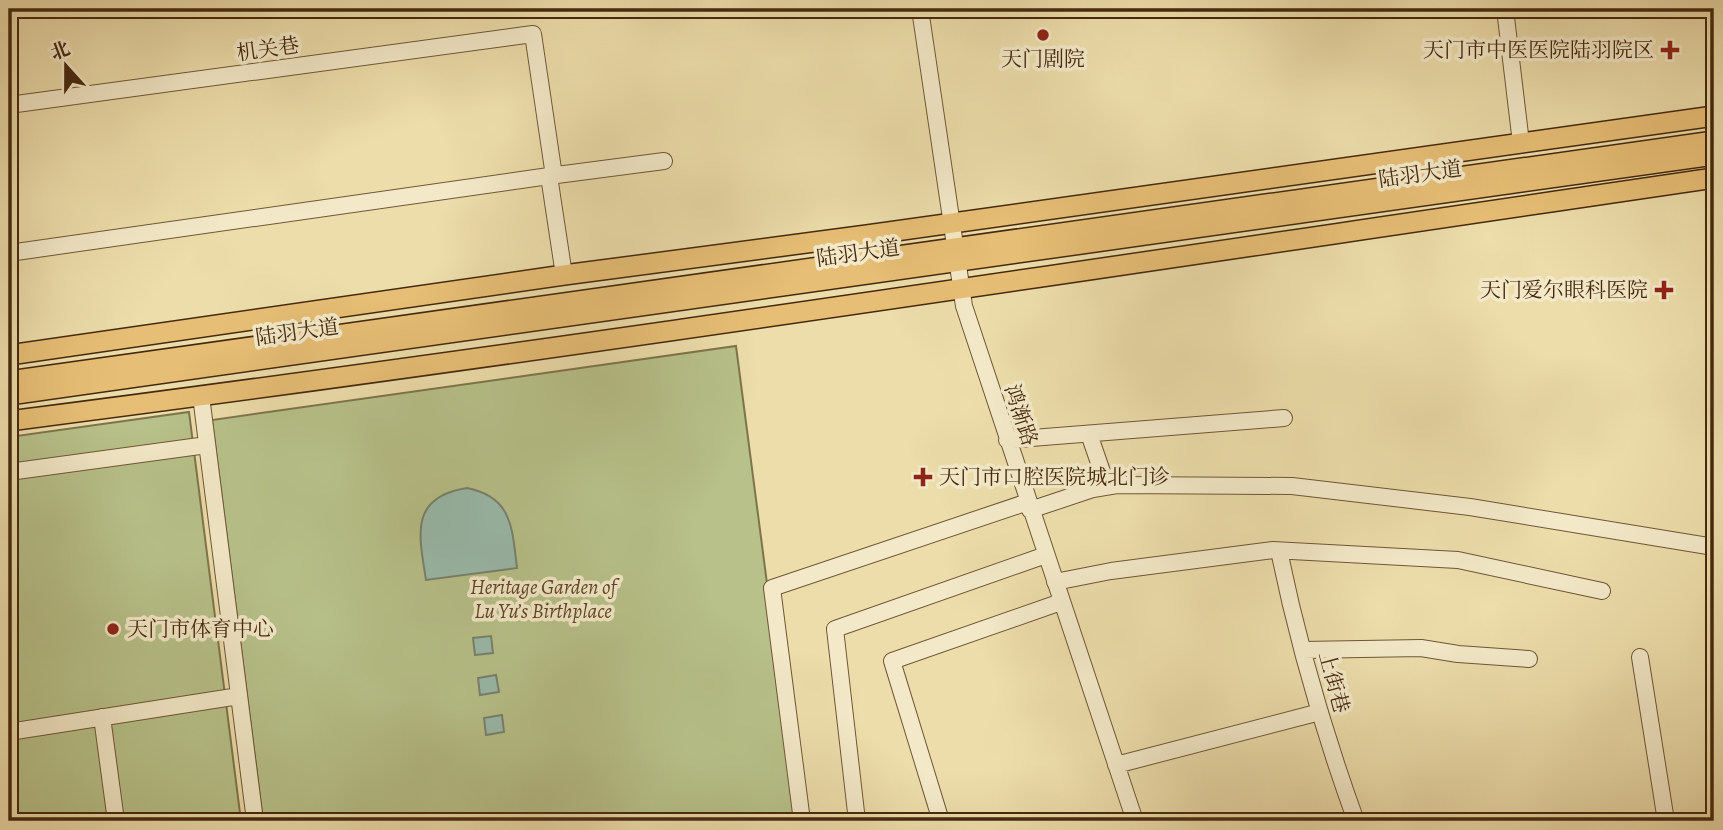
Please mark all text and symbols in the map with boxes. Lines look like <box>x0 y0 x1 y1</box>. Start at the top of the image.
marker: 天门剧院 <box>1035 27 1051 43</box>
street label: 机关巷 <box>235 31 301 67</box>
north arrow <box>32 32 102 102</box>
text: 北 <box>47 36 74 67</box>
place label: 天门市中医医院陆羽院区 <box>1423 36 1654 64</box>
marker: 天门市中医医院陆羽院区 <box>1660 40 1680 60</box>
place label: 天门剧院 <box>1001 45 1085 73</box>
street label: 陆羽大道 <box>1376 154 1464 194</box>
street label: 陆羽大道 <box>814 233 902 273</box>
place label: 天门爱尔眼科医院 <box>1480 276 1648 304</box>
marker: 天门爱尔眼科医院 <box>1654 280 1674 300</box>
street label: 陆羽大道 <box>253 312 341 352</box>
street label: 鸿渐路 <box>998 381 1044 449</box>
place label: 天门市口腔医院城北门诊 <box>939 463 1170 491</box>
marker: 天门市口腔医院城北门诊 <box>913 467 933 487</box>
park label: Heritage Garden of Lu Yu’s Birthplace <box>470 573 621 625</box>
place label: 天门市体育中心 <box>127 615 274 643</box>
marker: 天门市体育中心 <box>105 621 121 637</box>
street label: 上街巷 <box>1312 648 1356 716</box>

